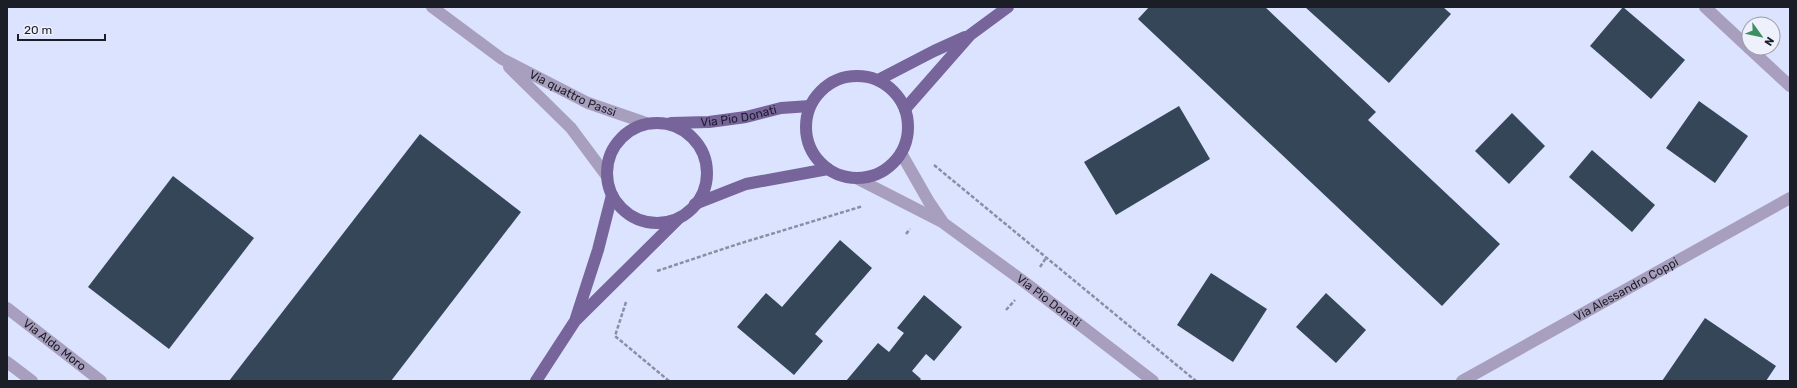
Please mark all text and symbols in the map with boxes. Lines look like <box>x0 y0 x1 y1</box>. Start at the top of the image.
scale bar <box>18 16 105 42</box>
north arrow <box>1741 16 1781 56</box>
text: 20 m <box>24 23 52 37</box>
text: N <box>1761 34 1777 48</box>
street label: Via quattro Passi <box>527 67 618 119</box>
street label: Via Pio Donati <box>700 102 778 129</box>
street label: Via Alessandro Coppi <box>1572 255 1681 324</box>
street label: Via Pio Donati <box>1014 272 1084 330</box>
street label: Via Aldo Moro <box>20 316 89 374</box>

